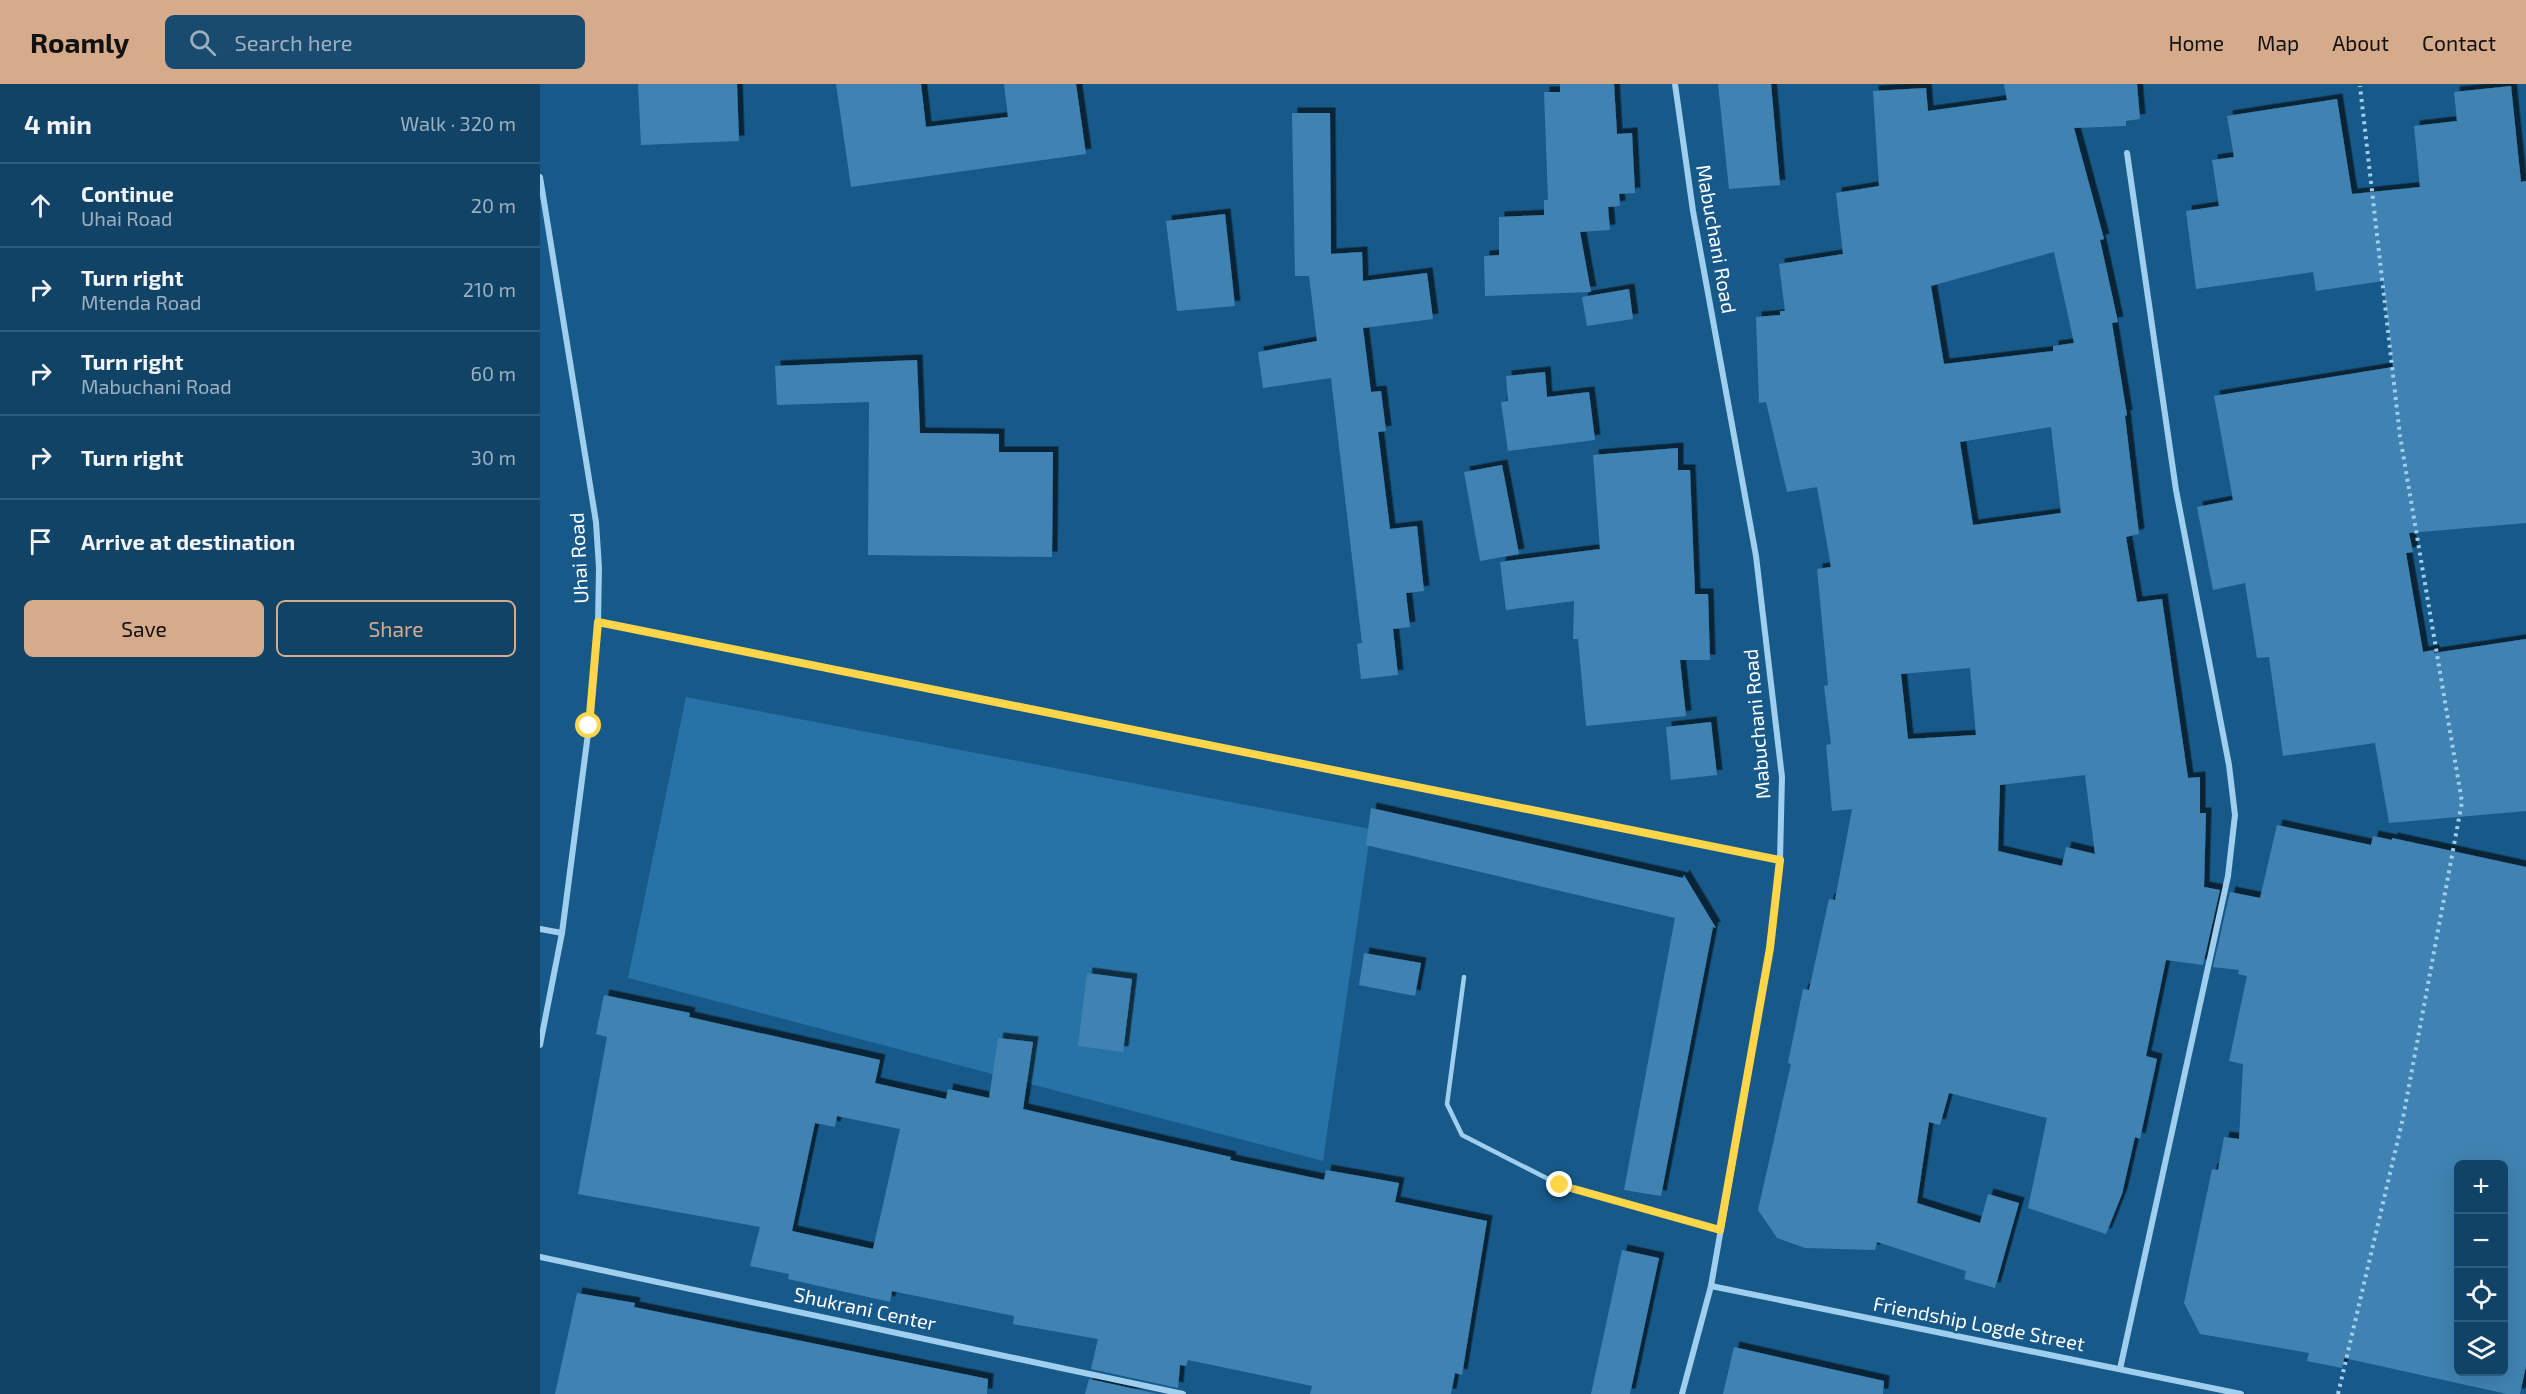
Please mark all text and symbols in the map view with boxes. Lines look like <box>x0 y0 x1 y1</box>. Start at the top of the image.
search box <box>165 15 585 69</box>
text: Roamly <box>30 25 129 59</box>
icon: search <box>186 26 219 59</box>
text: Search here <box>234 29 353 55</box>
text: Home <box>2168 30 2224 55</box>
text: Map <box>2257 30 2299 55</box>
text: About <box>2332 30 2389 55</box>
text: Contact <box>2422 30 2496 55</box>
text: 4 min <box>24 108 92 139</box>
text: Walk · 320 m <box>400 111 516 135</box>
street label: Mabuchani Road <box>1692 162 1742 315</box>
text: Continue <box>81 180 174 206</box>
icon: ahead <box>24 189 57 222</box>
text: 20 m <box>471 193 516 217</box>
text: Uhai Road <box>81 206 172 230</box>
text: Turn right <box>81 264 183 290</box>
icon: right <box>24 273 57 306</box>
text: 210 m <box>463 277 516 301</box>
text: Mtenda Road <box>81 290 201 314</box>
text: Turn right <box>81 348 183 374</box>
icon: right <box>24 357 57 390</box>
text: 60 m <box>471 361 516 385</box>
text: Mabuchani Road <box>81 374 232 398</box>
icon: right <box>24 441 57 474</box>
text: Turn right <box>81 444 183 470</box>
text: 30 m <box>471 445 516 469</box>
street label: Uhai Road <box>564 512 592 604</box>
icon: arrive <box>24 525 57 558</box>
text: Arrive at destination <box>81 528 295 554</box>
button: Save <box>24 600 264 657</box>
button: Share <box>276 600 516 657</box>
street label: Mabuchani Road <box>1737 648 1775 800</box>
route start <box>575 712 601 738</box>
map controls <box>2454 1160 2508 1376</box>
button: + <box>2454 1160 2508 1214</box>
route end <box>1546 1171 1572 1197</box>
button: − <box>2454 1214 2508 1268</box>
button: locate <box>2454 1268 2508 1322</box>
street label: Shukrani Center <box>792 1281 938 1335</box>
street label: Friendship Logde Street <box>1871 1291 2087 1355</box>
button: layers <box>2454 1322 2508 1376</box>

